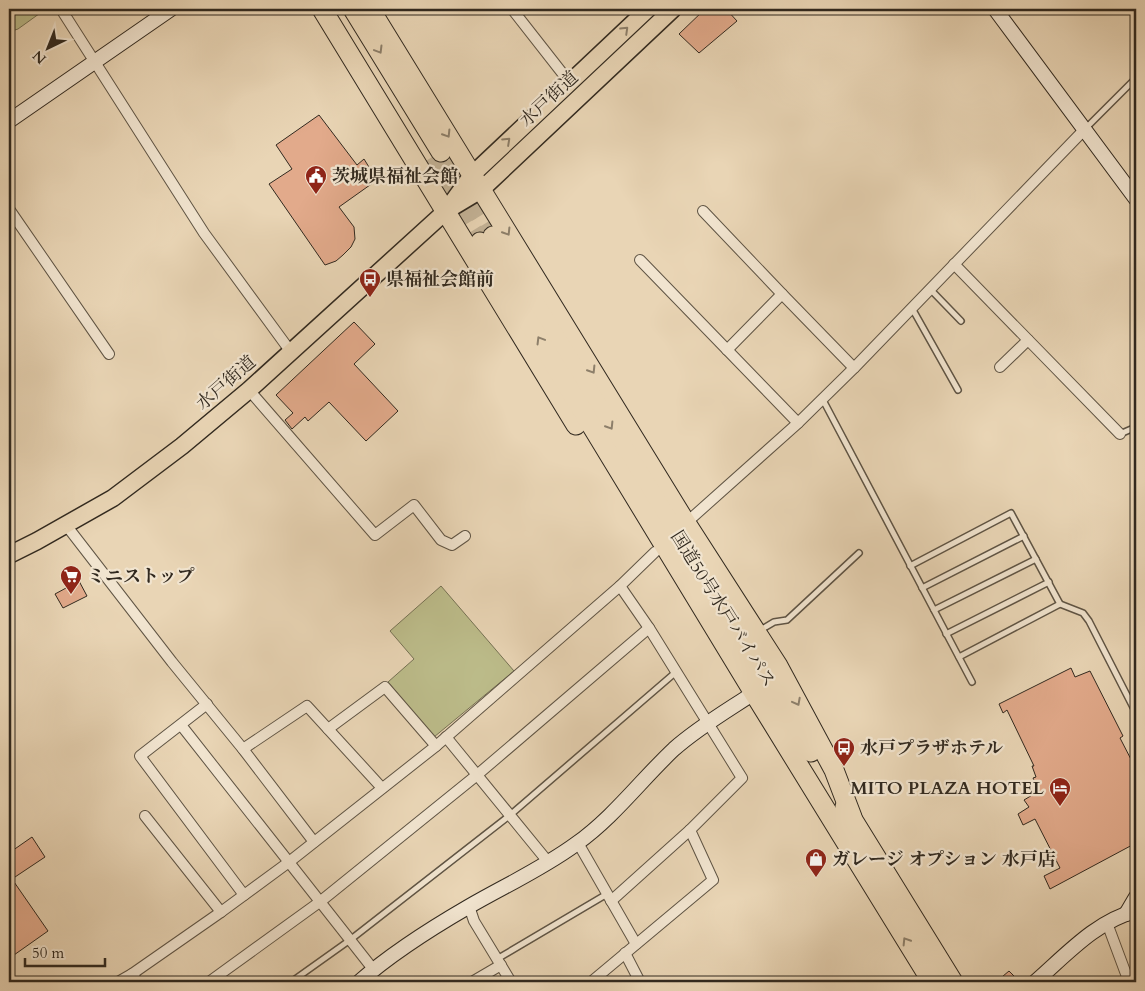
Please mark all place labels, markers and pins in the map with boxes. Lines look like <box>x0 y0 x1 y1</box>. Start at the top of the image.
public building icon: 茨城県福祉会館 <box>304 164 328 195</box>
place label: 茨城県福祉会館 <box>332 164 458 189</box>
bus stop icon: 県福祉会館前 <box>358 267 382 298</box>
place label: 県福祉会館前 <box>386 267 494 292</box>
supermarket icon: ミニストップ <box>59 564 83 595</box>
place label: ミニストップ <box>87 564 194 589</box>
bus stop icon: 水戸プラザホテル <box>832 736 856 767</box>
place label: 水戸プラザホテル <box>860 736 1003 761</box>
place label: MITO PLAZA HOTEL <box>850 776 1045 801</box>
hotel icon: MITO PLAZA HOTEL <box>1048 776 1072 807</box>
shop icon: ガレージ オプション 水戸店 <box>804 847 828 878</box>
place label: ガレージ オプション 水戸店 <box>832 847 1056 872</box>

